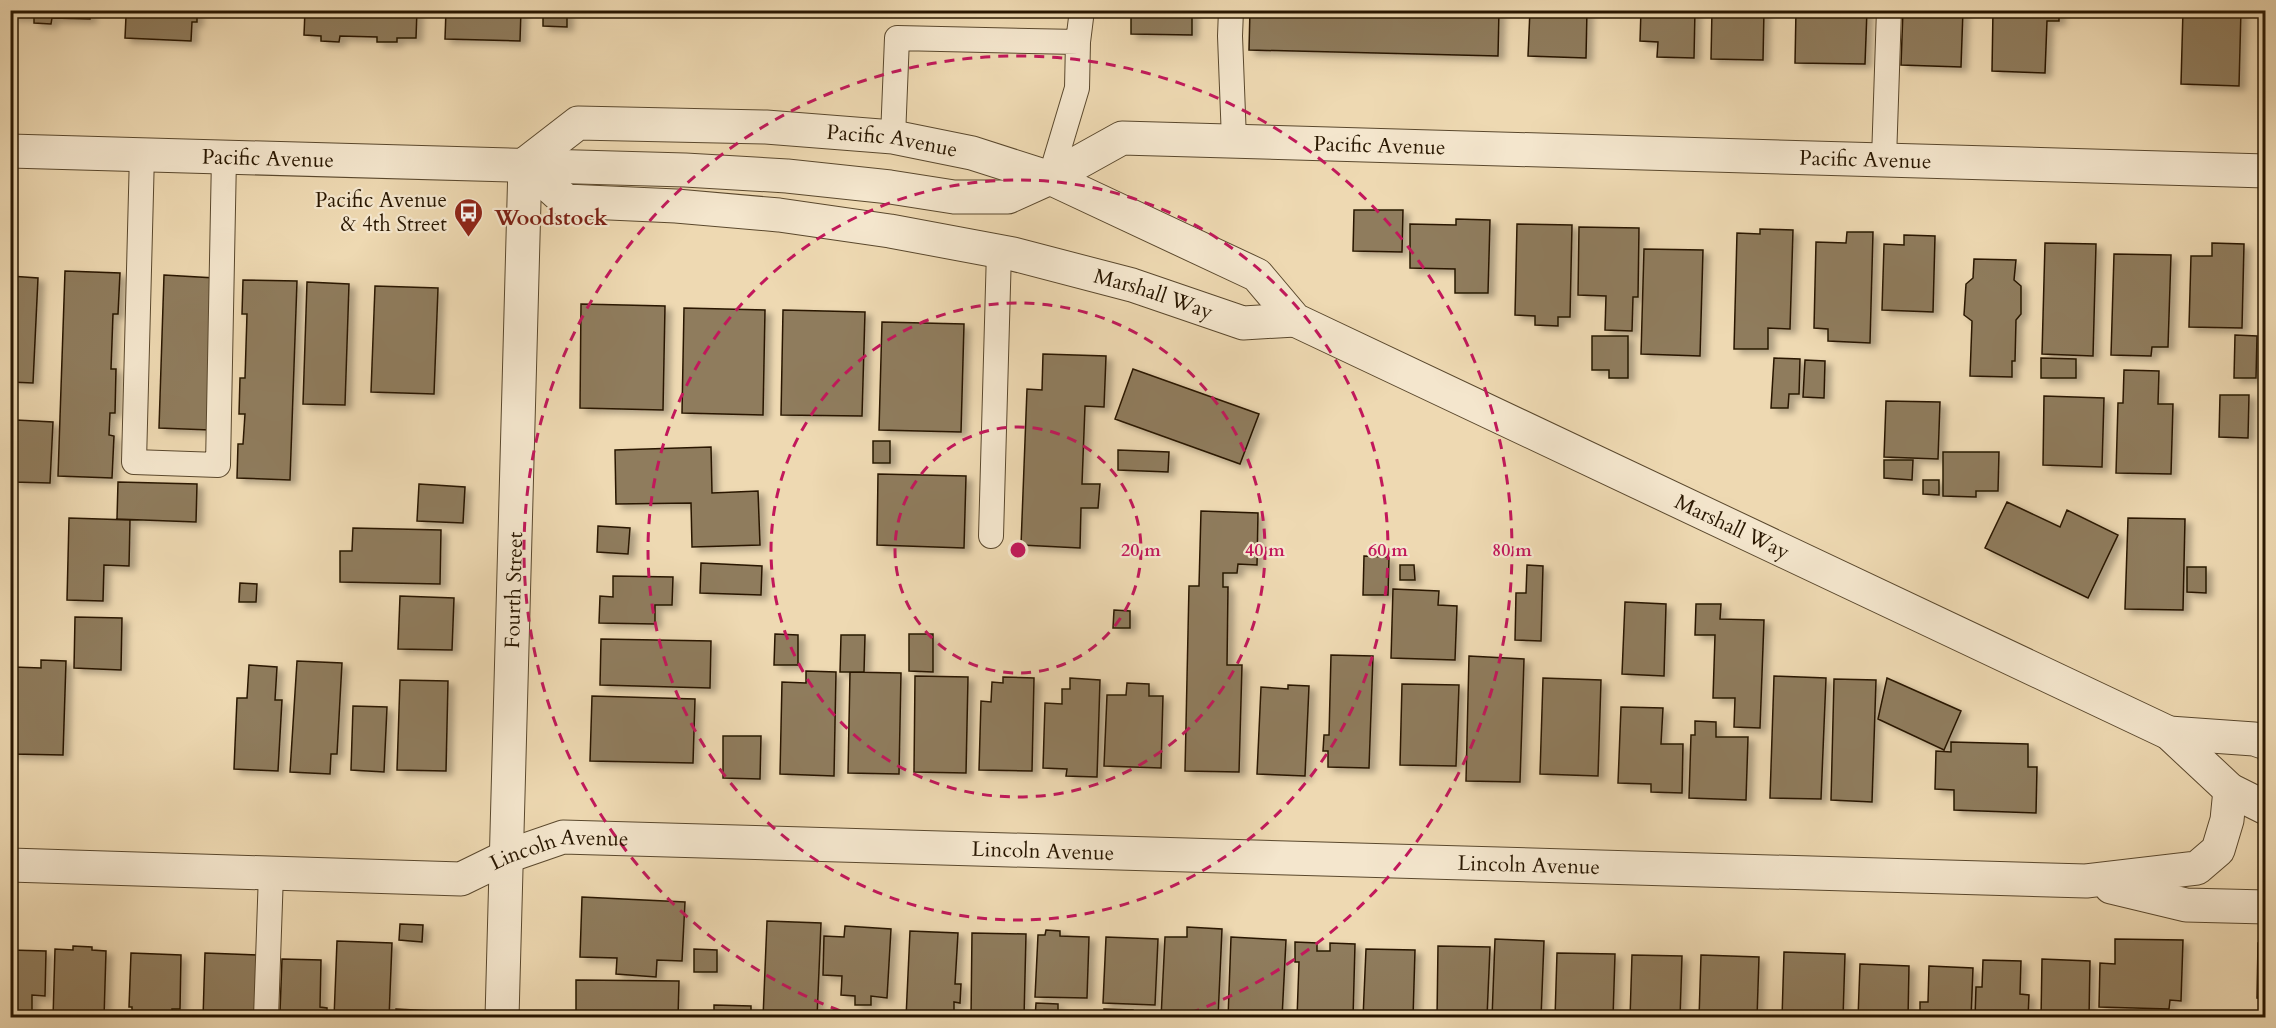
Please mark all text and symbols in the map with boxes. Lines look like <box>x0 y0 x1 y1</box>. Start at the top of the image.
street label: Pacific Avenue <box>825 118 960 165</box>
street label: Pacific Avenue <box>1313 130 1446 162</box>
street label: Pacific Avenue <box>201 142 334 175</box>
street label: Pacific Avenue <box>1799 144 1932 176</box>
place label: Pacific Avenue & 4th Street <box>315 186 447 239</box>
bus stop icon: Pacific Avenue & 4th Street <box>452 196 484 238</box>
district label: Woodstock <box>493 203 608 233</box>
street label: Marshall Way <box>1091 262 1217 327</box>
street label: Marshall Way <box>1670 487 1794 567</box>
street label: Fourth Street <box>498 531 530 649</box>
text: 20 m <box>1121 538 1161 563</box>
text: 40 m <box>1245 538 1285 563</box>
text: 60 m <box>1368 538 1408 563</box>
text: 80 m <box>1492 538 1532 563</box>
centre of rings <box>1008 540 1028 560</box>
street label: Lincoln Avenue <box>485 823 629 878</box>
street label: Lincoln Avenue <box>971 835 1115 868</box>
street label: Lincoln Avenue <box>1457 849 1601 882</box>

